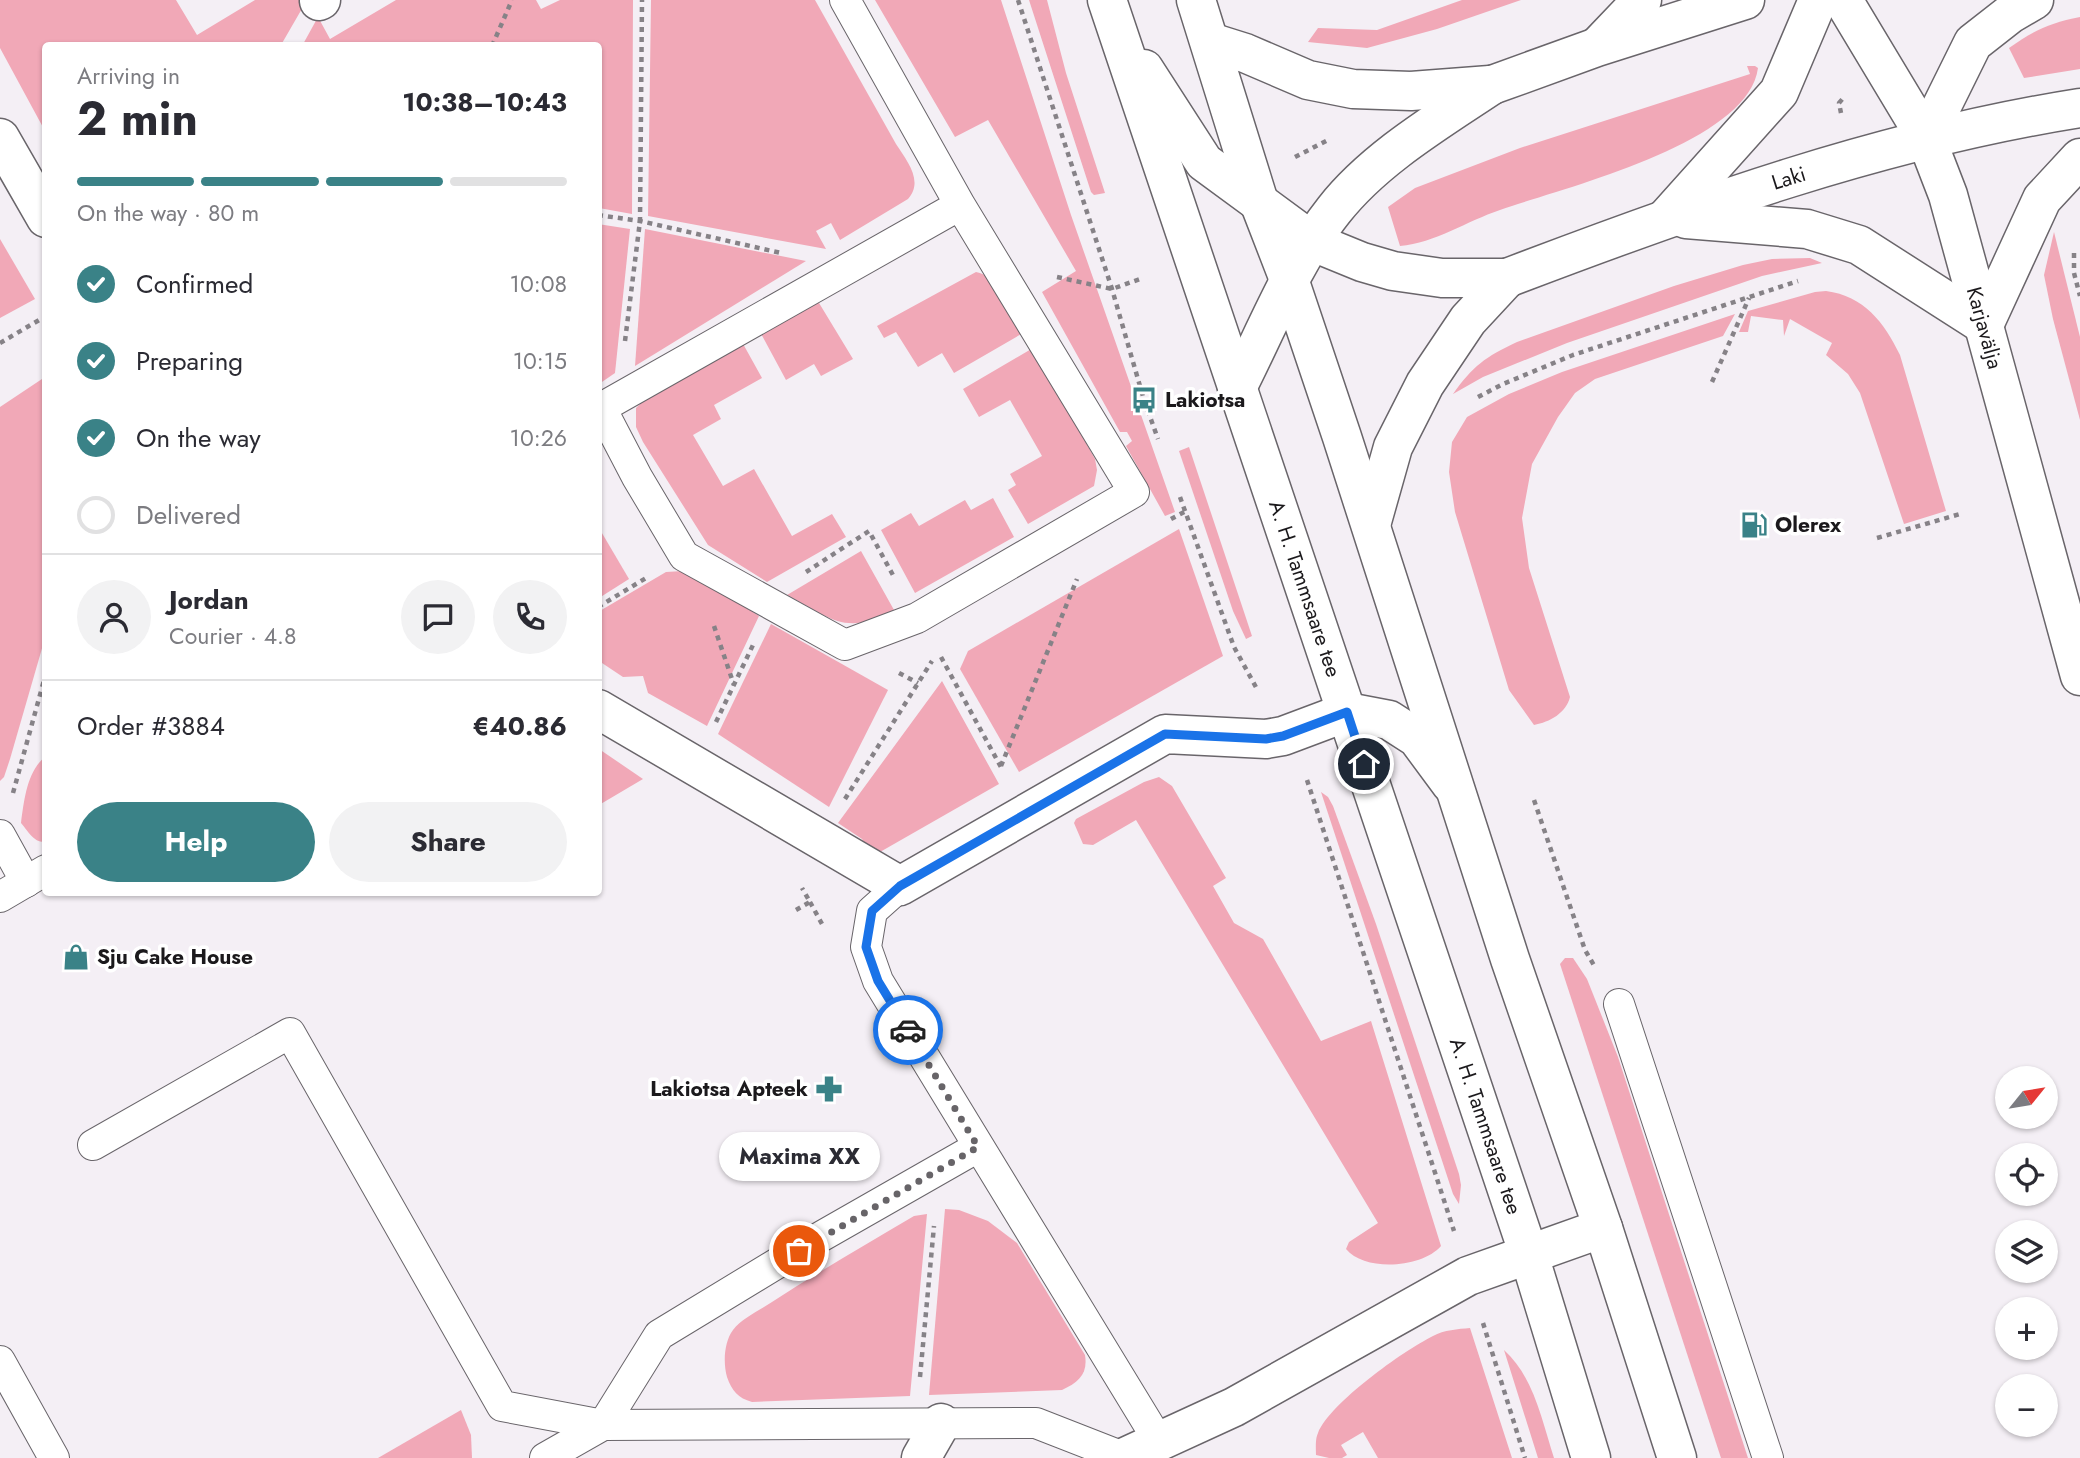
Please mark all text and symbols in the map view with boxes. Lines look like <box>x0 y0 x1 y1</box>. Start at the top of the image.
text: Arriving in <box>77 59 180 93</box>
text: 10:38–10:43 <box>402 83 567 121</box>
text: 2 min <box>77 86 198 152</box>
street label: Laki <box>1768 159 1810 198</box>
text: On the way · 80 m <box>77 196 259 230</box>
icon: check <box>77 265 115 303</box>
text: Confirmed <box>136 265 253 303</box>
text: 10:08 <box>510 267 567 301</box>
street label: Karjavälja <box>1959 283 2010 372</box>
icon: check <box>77 342 115 380</box>
text: Preparing <box>136 342 243 380</box>
text: 10:15 <box>513 344 567 378</box>
bus stop icon: Lakiotsa <box>1129 385 1159 415</box>
place label: Lakiotsa <box>1165 385 1245 415</box>
icon: check <box>77 419 115 457</box>
text: On the way <box>136 419 261 457</box>
text: 10:26 <box>510 421 567 455</box>
text: Delivered <box>136 496 241 534</box>
street label: A. H. Tammsaare tee <box>1261 496 1349 681</box>
fuel station icon: Olerex <box>1739 510 1769 540</box>
place label: Olerex <box>1775 510 1842 540</box>
button: person <box>77 580 151 654</box>
button: chat <box>401 580 475 654</box>
button: phone <box>493 580 567 654</box>
text: Jordan <box>169 581 249 619</box>
text: Courier · 4.8 <box>169 619 297 653</box>
text: Order #3884 <box>77 707 225 745</box>
text: €40.86 <box>473 707 567 745</box>
pin <box>1334 734 1394 794</box>
icon: home <box>1345 745 1383 783</box>
button: Help <box>77 802 315 882</box>
button: Share <box>329 802 567 882</box>
shop icon: Sju Cake House <box>61 942 91 972</box>
place label: Sju Cake House <box>97 942 253 972</box>
courier <box>873 995 943 1065</box>
icon: car <box>889 1011 927 1049</box>
street label: A. H. Tammsaare tee <box>1442 1034 1529 1219</box>
north arrow <box>1995 1066 2058 1129</box>
map controls <box>1995 1066 2058 1437</box>
place label: Lakiotsa Apteek <box>650 1074 808 1104</box>
pharmacy icon: Lakiotsa Apteek <box>814 1074 844 1104</box>
callout: Maxima XX <box>718 1132 880 1181</box>
text: Maxima XX <box>739 1139 860 1173</box>
button: locate <box>1995 1143 2058 1206</box>
button: layers <box>1995 1220 2058 1283</box>
pin <box>769 1221 829 1281</box>
icon: bag <box>780 1232 818 1270</box>
button: + <box>1995 1297 2058 1360</box>
button: − <box>1995 1374 2058 1437</box>

